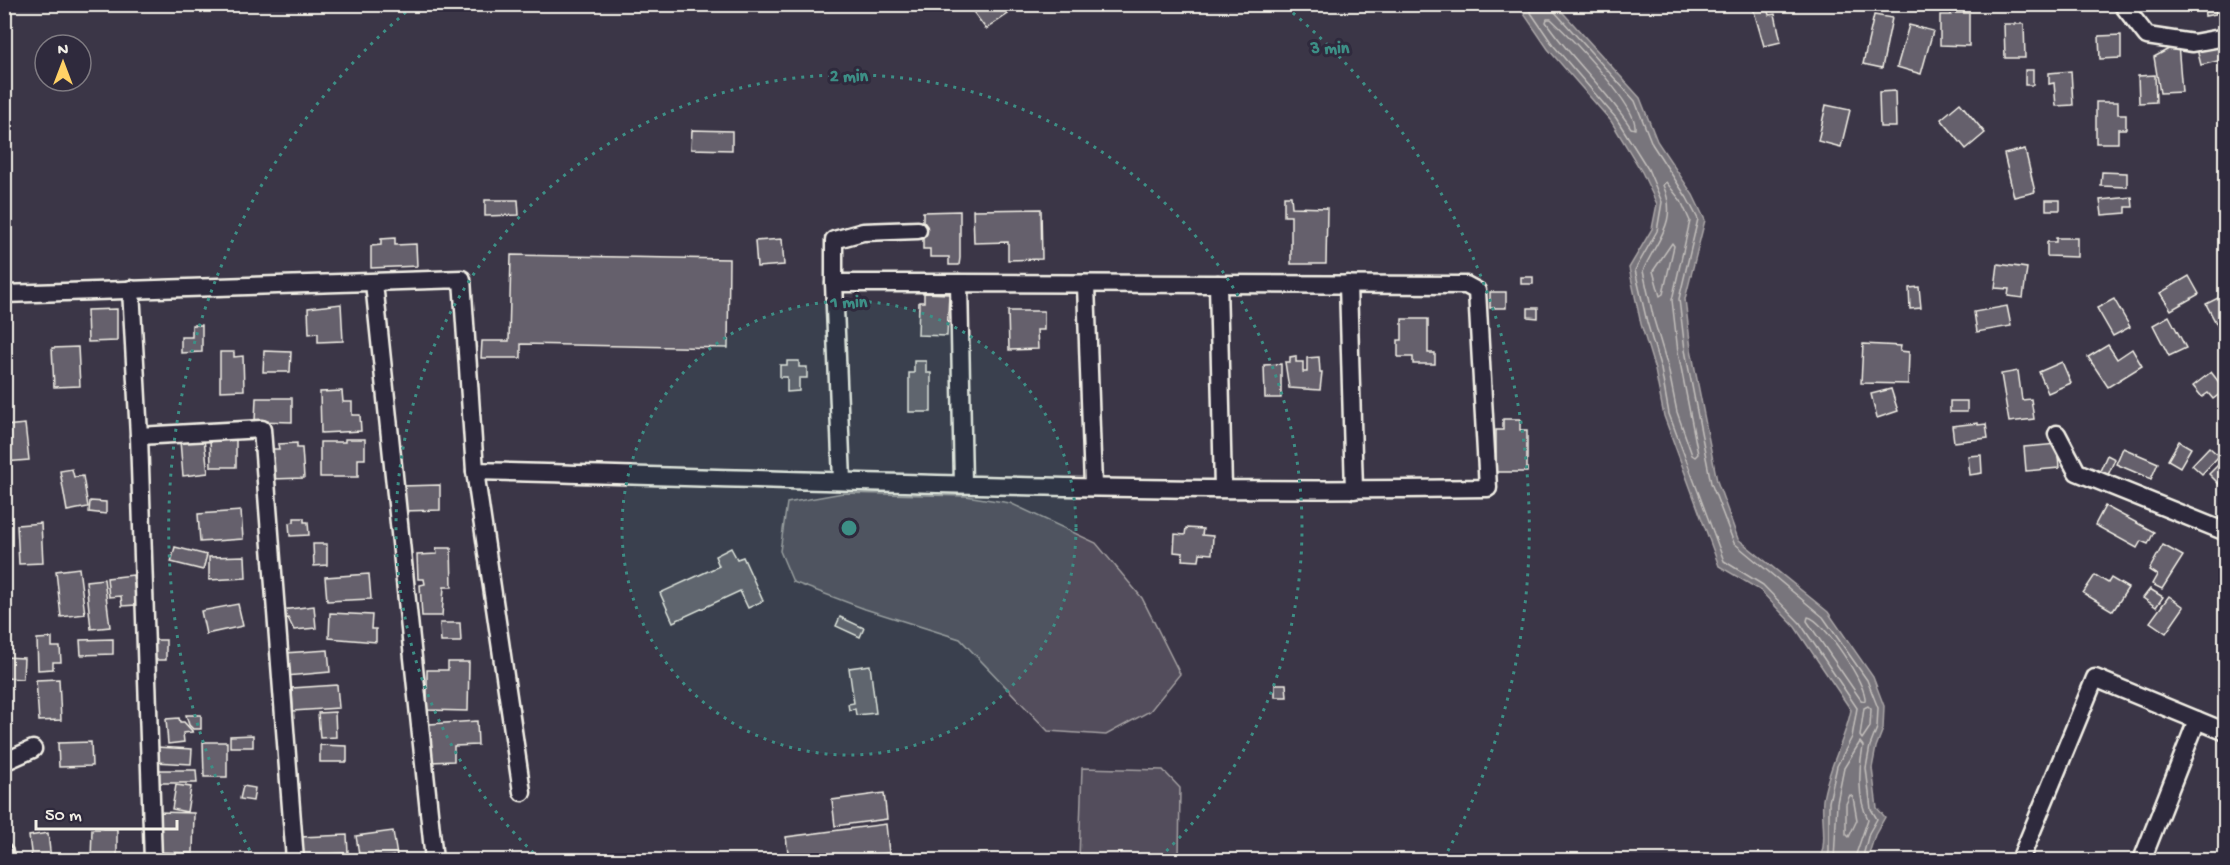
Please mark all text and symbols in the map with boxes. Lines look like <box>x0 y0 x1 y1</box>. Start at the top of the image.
north arrow <box>33 33 93 93</box>
text: 3 min <box>1310 39 1350 60</box>
text: N <box>58 42 69 61</box>
text: 2 min <box>830 67 869 88</box>
text: 1 min <box>830 293 868 314</box>
centre of rings <box>839 518 859 538</box>
scale bar <box>36 793 177 831</box>
text: 50 m <box>45 806 82 827</box>

